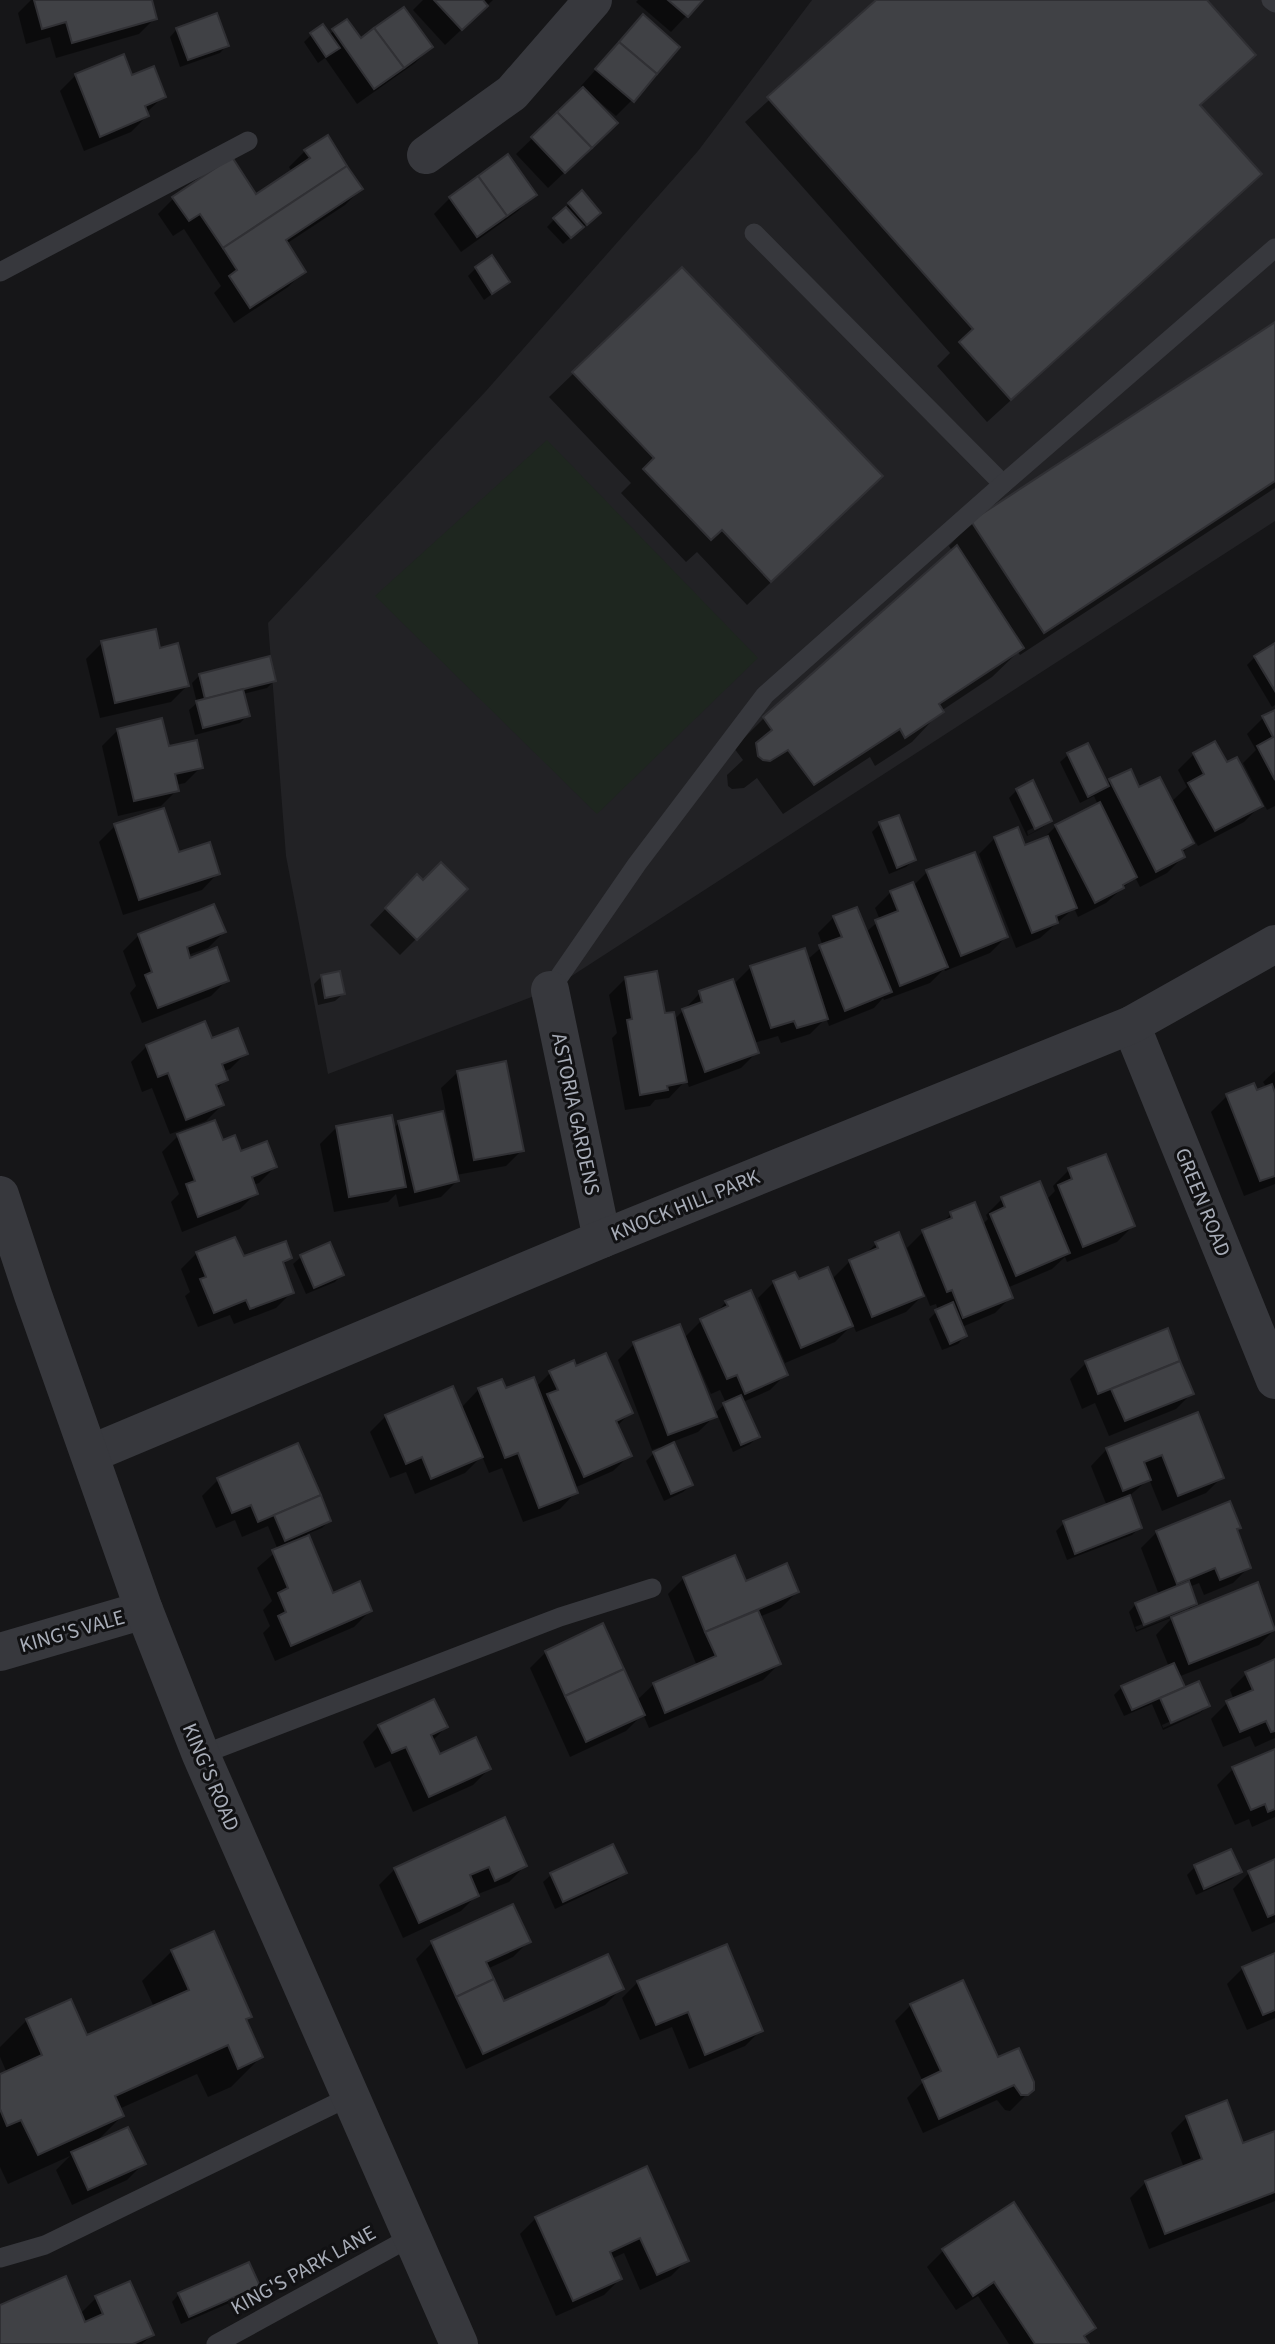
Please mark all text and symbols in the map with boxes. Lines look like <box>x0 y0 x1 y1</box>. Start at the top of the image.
street label: ASTORIA GARDENS <box>544 1030 608 1198</box>
street label: GREEN ROAD <box>1168 1143 1238 1261</box>
street label: KNOCK HILL PARK <box>606 1161 765 1249</box>
street label: KING'S VALE <box>16 1602 128 1660</box>
street label: KING'S ROAD <box>175 1718 247 1836</box>
street label: KING'S PARK LANE <box>225 2218 381 2322</box>

